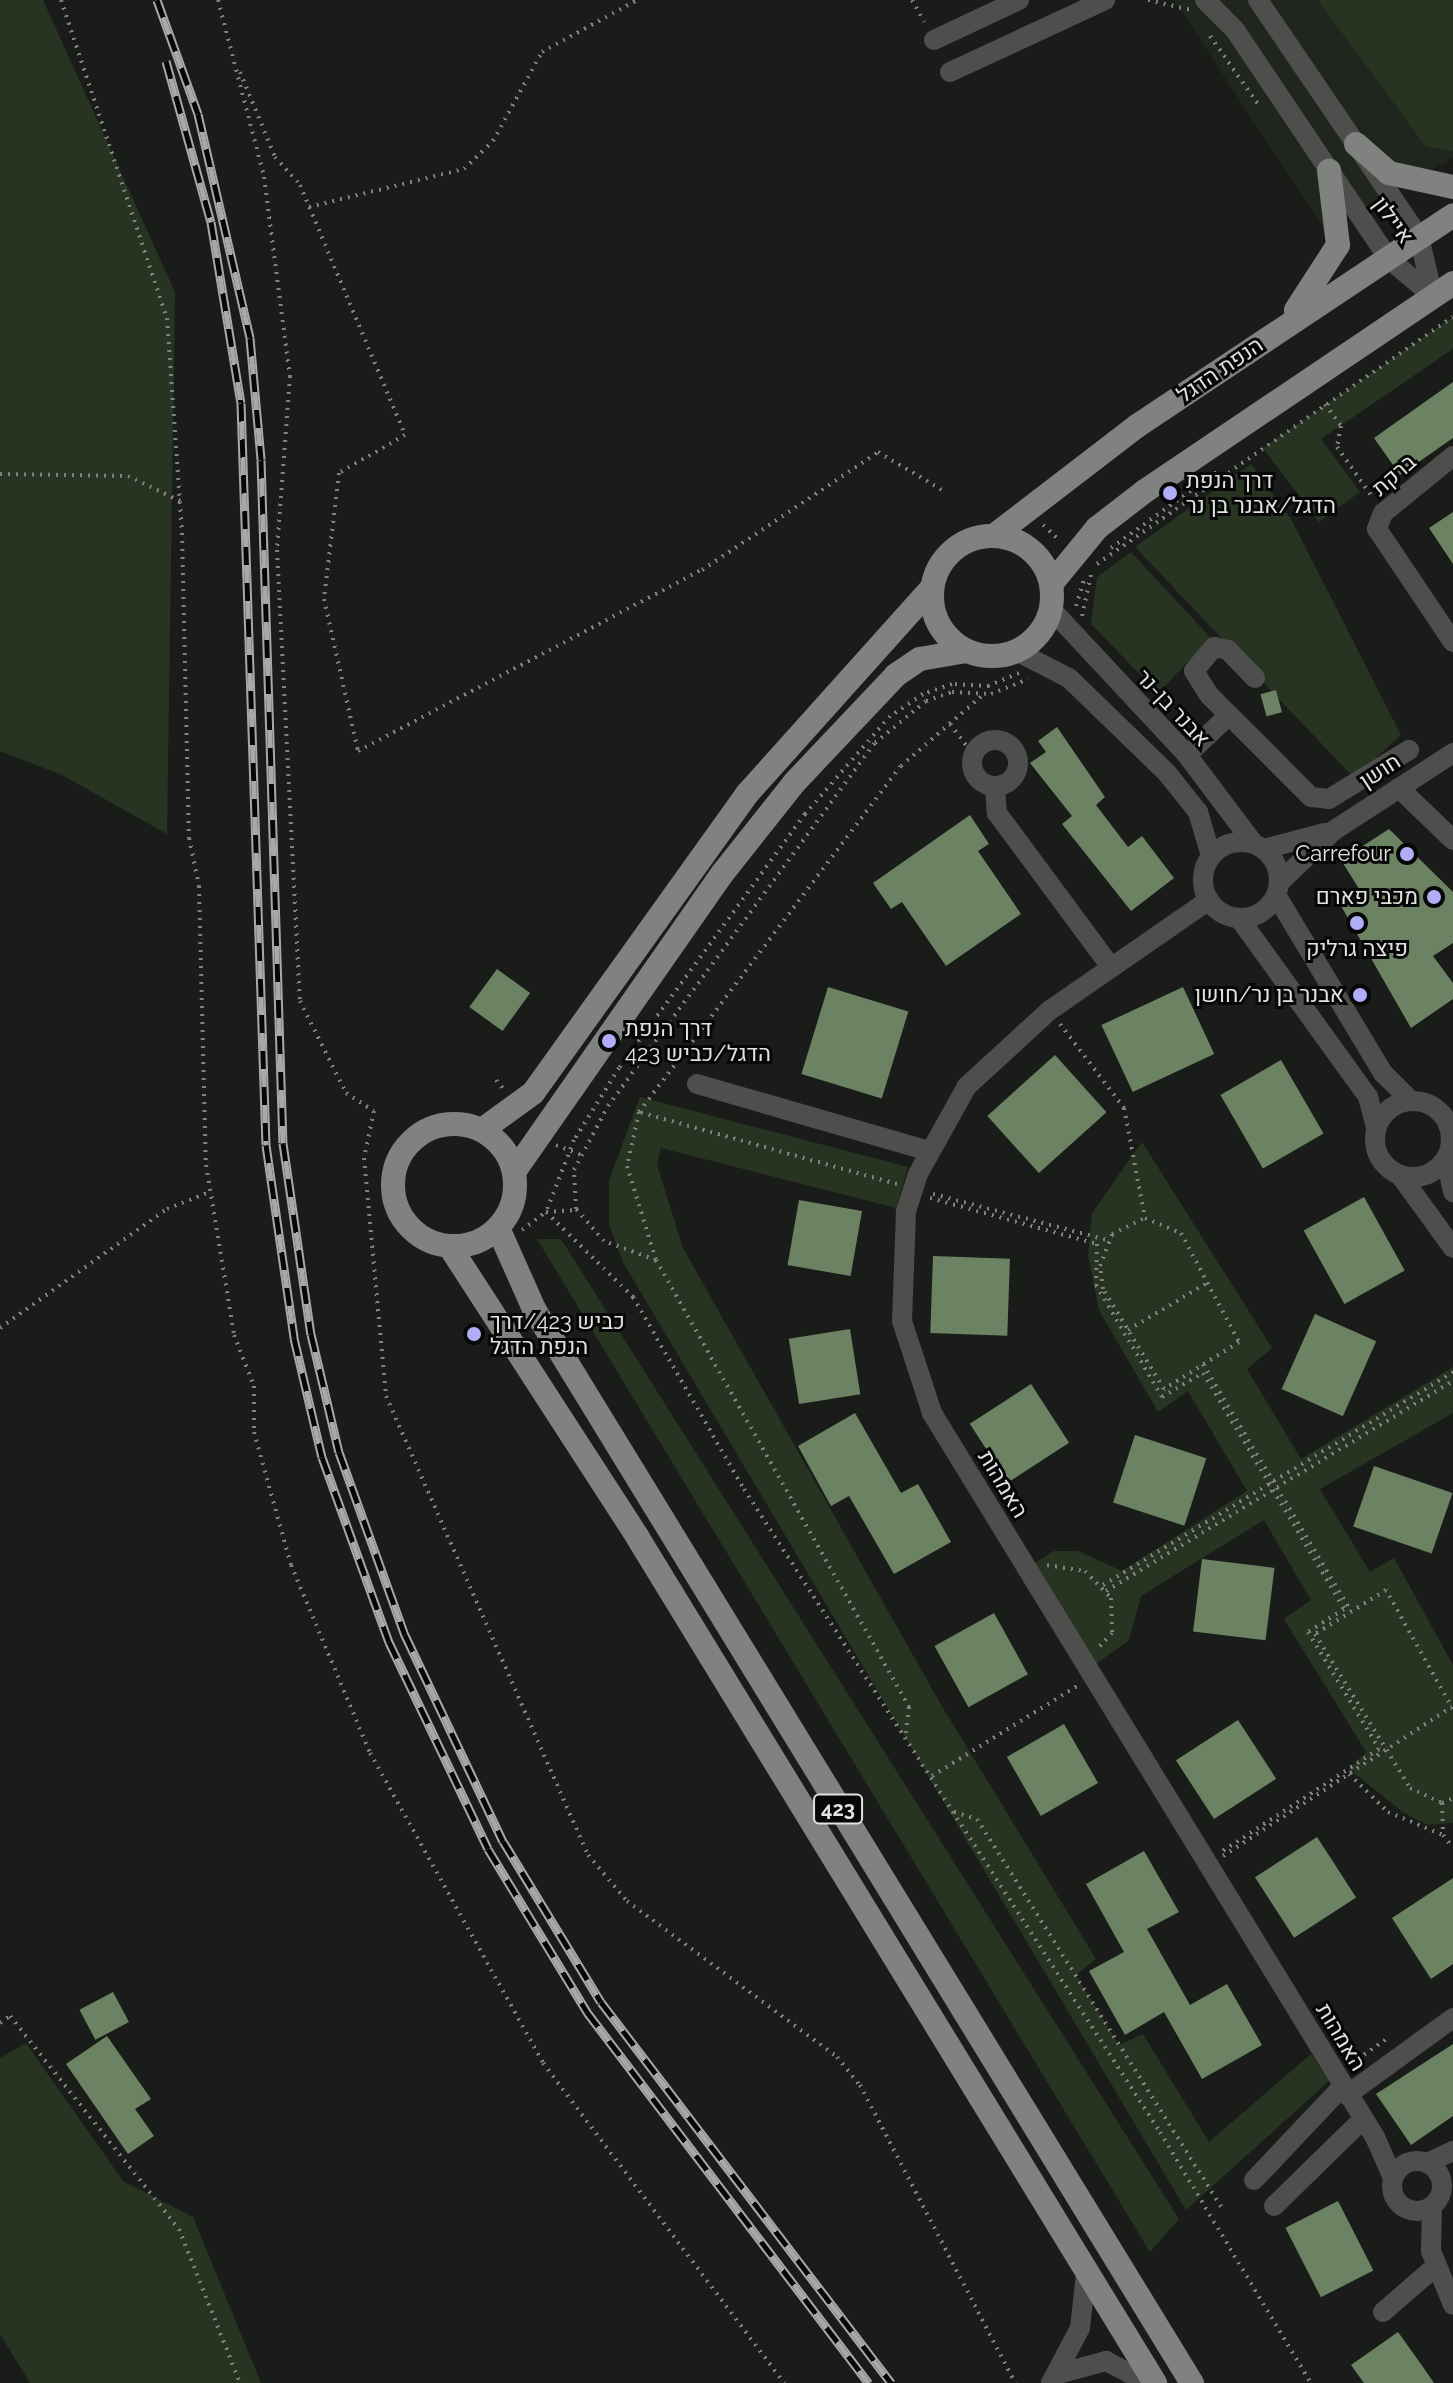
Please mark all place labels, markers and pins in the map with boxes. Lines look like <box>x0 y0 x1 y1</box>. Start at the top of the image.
place label: דרך הנפת הדגל/אבנר בן נר <box>1186 467 1336 518</box>
marker: דרך הנפת הדגל/אבנר בן נר <box>1161 484 1179 502</box>
place label: Carrefour <box>1295 841 1391 867</box>
marker: Carrefour <box>1398 845 1416 863</box>
place label: מכבי פארם <box>1316 884 1418 910</box>
marker: מכבי פארם <box>1425 888 1443 906</box>
marker: פיצה גרליק <box>1348 914 1366 932</box>
place label: פיצה גרליק <box>1306 936 1408 962</box>
place label: אבנר בן נר/חושן <box>1195 982 1344 1008</box>
marker: אבנר בן נר/חושן <box>1351 986 1369 1004</box>
place label: דרך הנפת הדגל/כביש 423 <box>625 1015 771 1066</box>
marker: דרך הנפת הדגל/כביש 423 <box>600 1032 618 1050</box>
place label: כביש 423/דרך הנפת הדגל <box>490 1308 625 1360</box>
marker: כביש 423/דרך הנפת הדגל <box>465 1325 483 1343</box>

